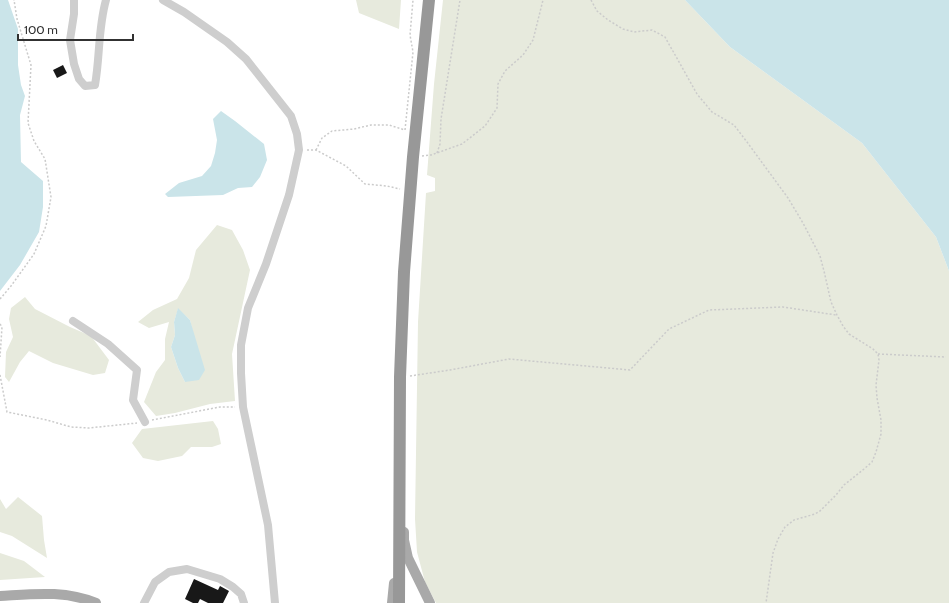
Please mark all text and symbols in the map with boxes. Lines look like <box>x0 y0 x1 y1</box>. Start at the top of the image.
scale bar <box>18 16 133 42</box>
text: 100 m <box>24 22 58 37</box>

